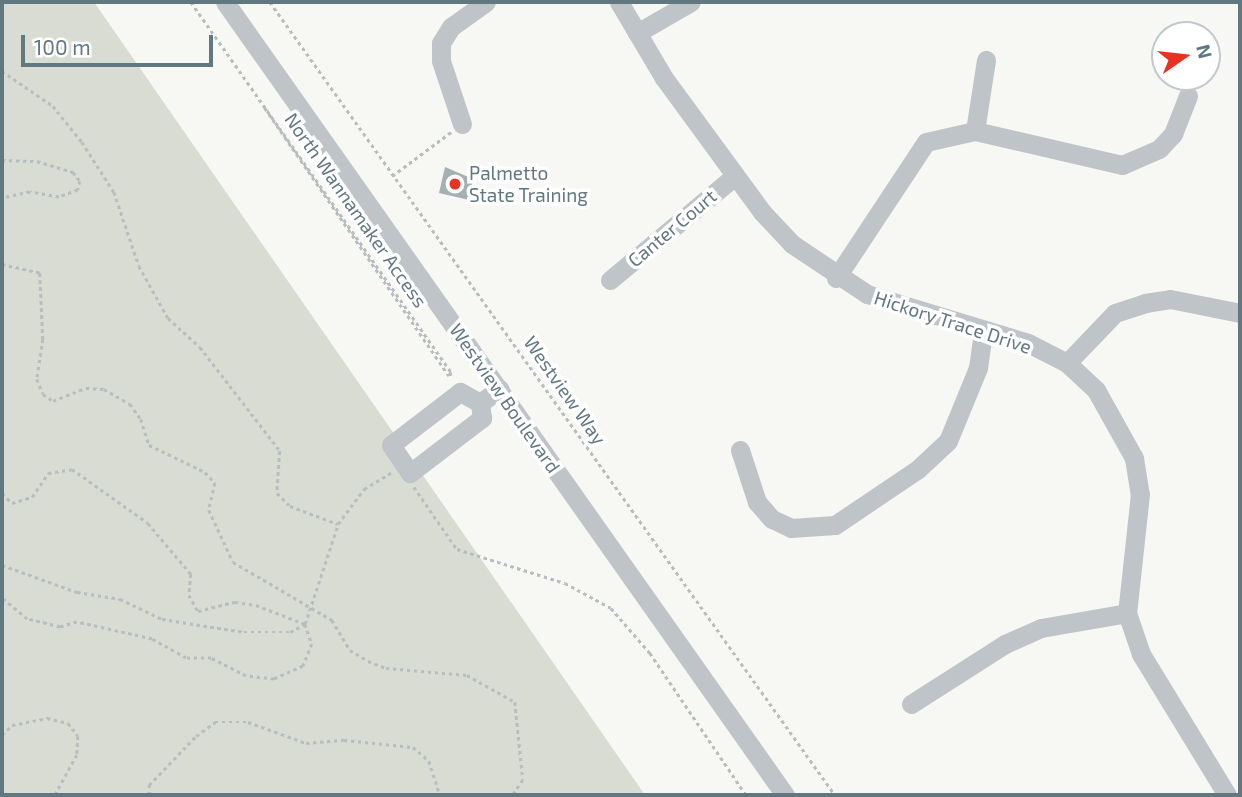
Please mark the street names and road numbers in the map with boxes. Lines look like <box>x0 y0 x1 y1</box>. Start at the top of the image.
street label: North Wannamaker Access <box>280 108 432 312</box>
street label: Canter Court <box>623 184 721 272</box>
street label: Hickory Trace Drive <box>871 286 1035 358</box>
street label: Westview Boulevard <box>445 319 565 477</box>
street label: Westview Way <box>519 331 611 449</box>

